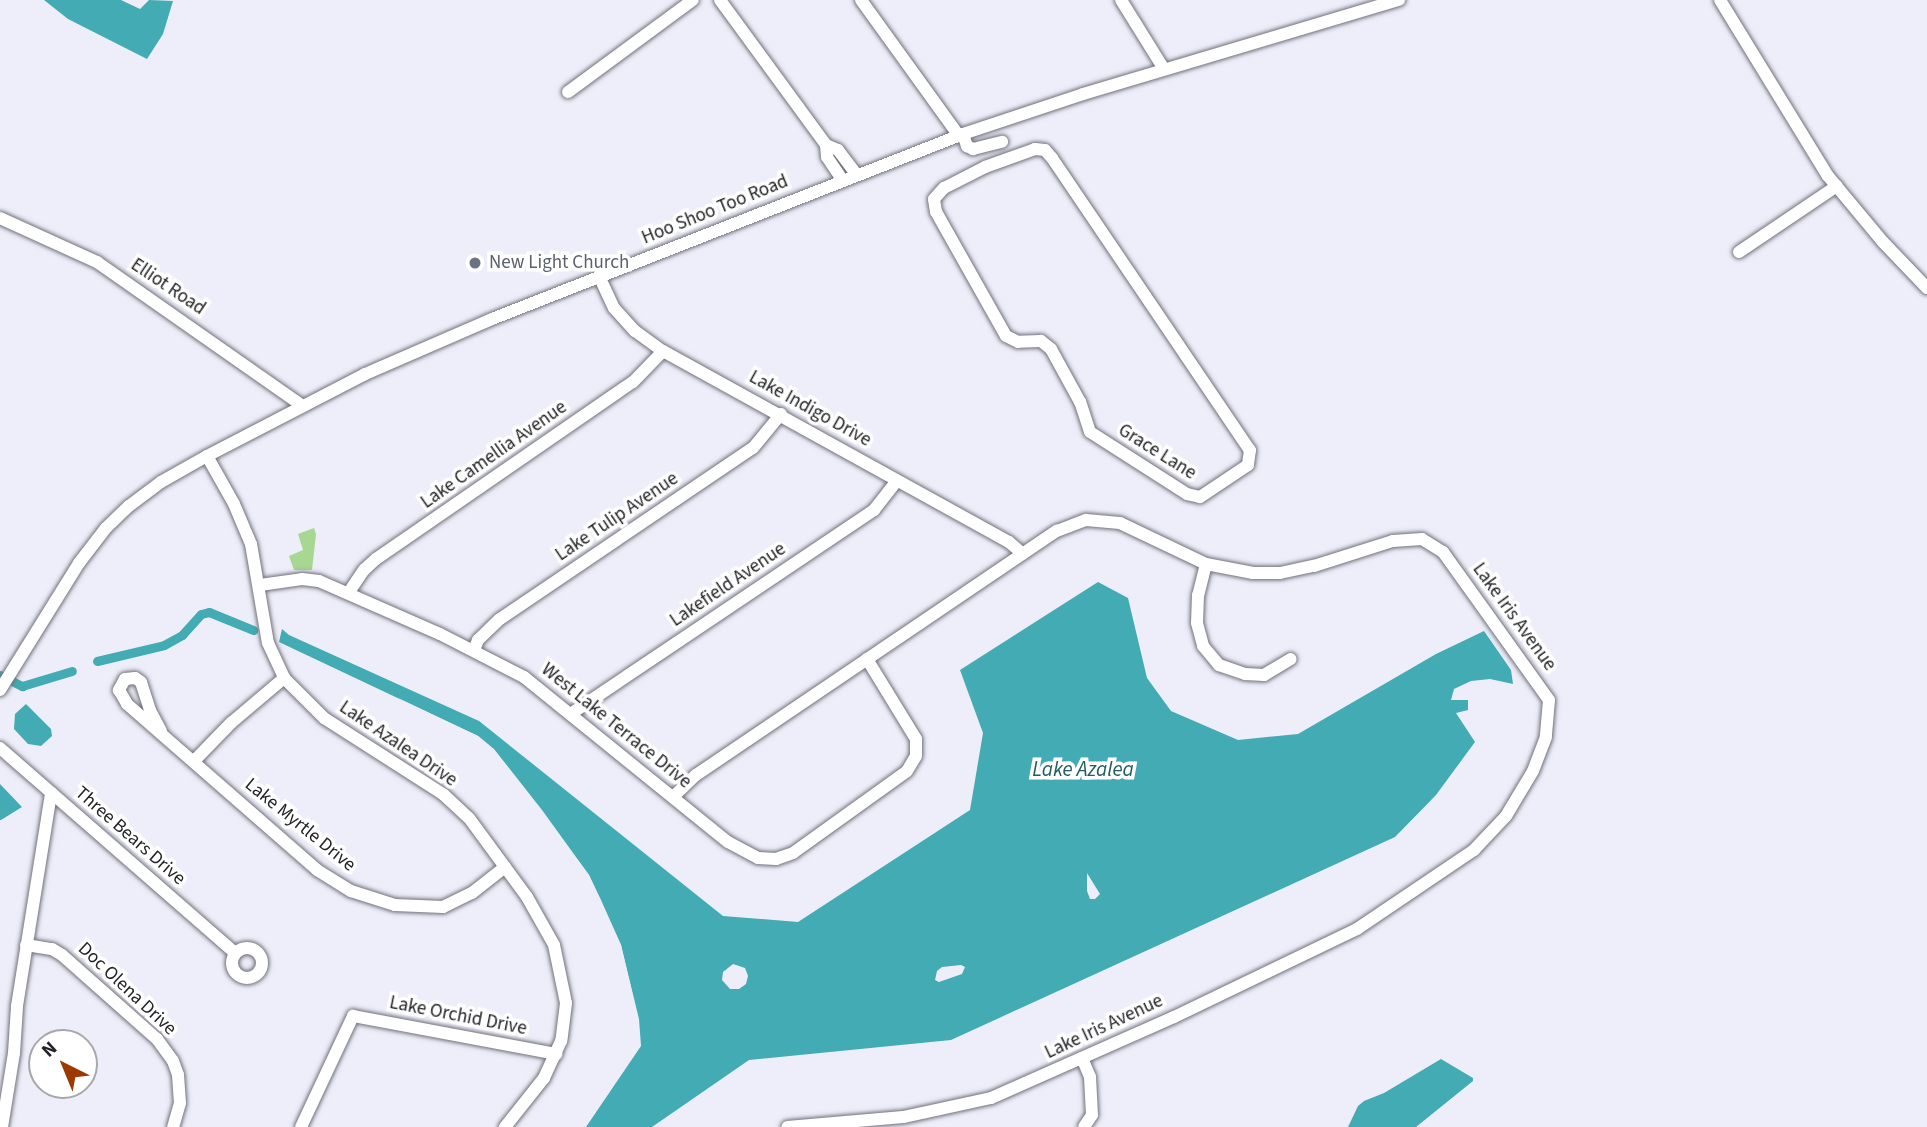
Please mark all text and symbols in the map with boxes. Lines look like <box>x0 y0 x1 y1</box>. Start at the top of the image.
street label: Hoo Shoo Too Road <box>639 170 791 250</box>
place label: New Light Church <box>489 252 629 274</box>
street label: Elliot Road <box>126 254 210 320</box>
marker: New Light Church <box>467 255 483 271</box>
street label: Lake Indigo Drive <box>745 366 875 452</box>
street label: Lake Camellia Avenue <box>417 396 571 514</box>
street label: Grace Lane <box>1114 419 1200 485</box>
street label: Lake Tulip Avenue <box>551 468 683 566</box>
street label: Lakefield Avenue <box>666 538 790 632</box>
street label: Lake Iris Avenue <box>1467 559 1561 675</box>
street label: West Lake Terrace Drive <box>536 658 696 794</box>
street label: Lake Azalea Drive <box>335 696 461 792</box>
water label: Lake Azalea <box>1032 756 1134 782</box>
street label: Lake Myrtle Drive <box>240 773 360 877</box>
street label: Three Bears Drive <box>70 782 190 890</box>
street label: Doc Olena Drive <box>73 938 181 1040</box>
street label: Lake Iris Avenue <box>1041 990 1167 1064</box>
street label: Lake Orchid Drive <box>387 992 529 1040</box>
north arrow <box>28 1029 98 1099</box>
text: N <box>36 1036 64 1064</box>

